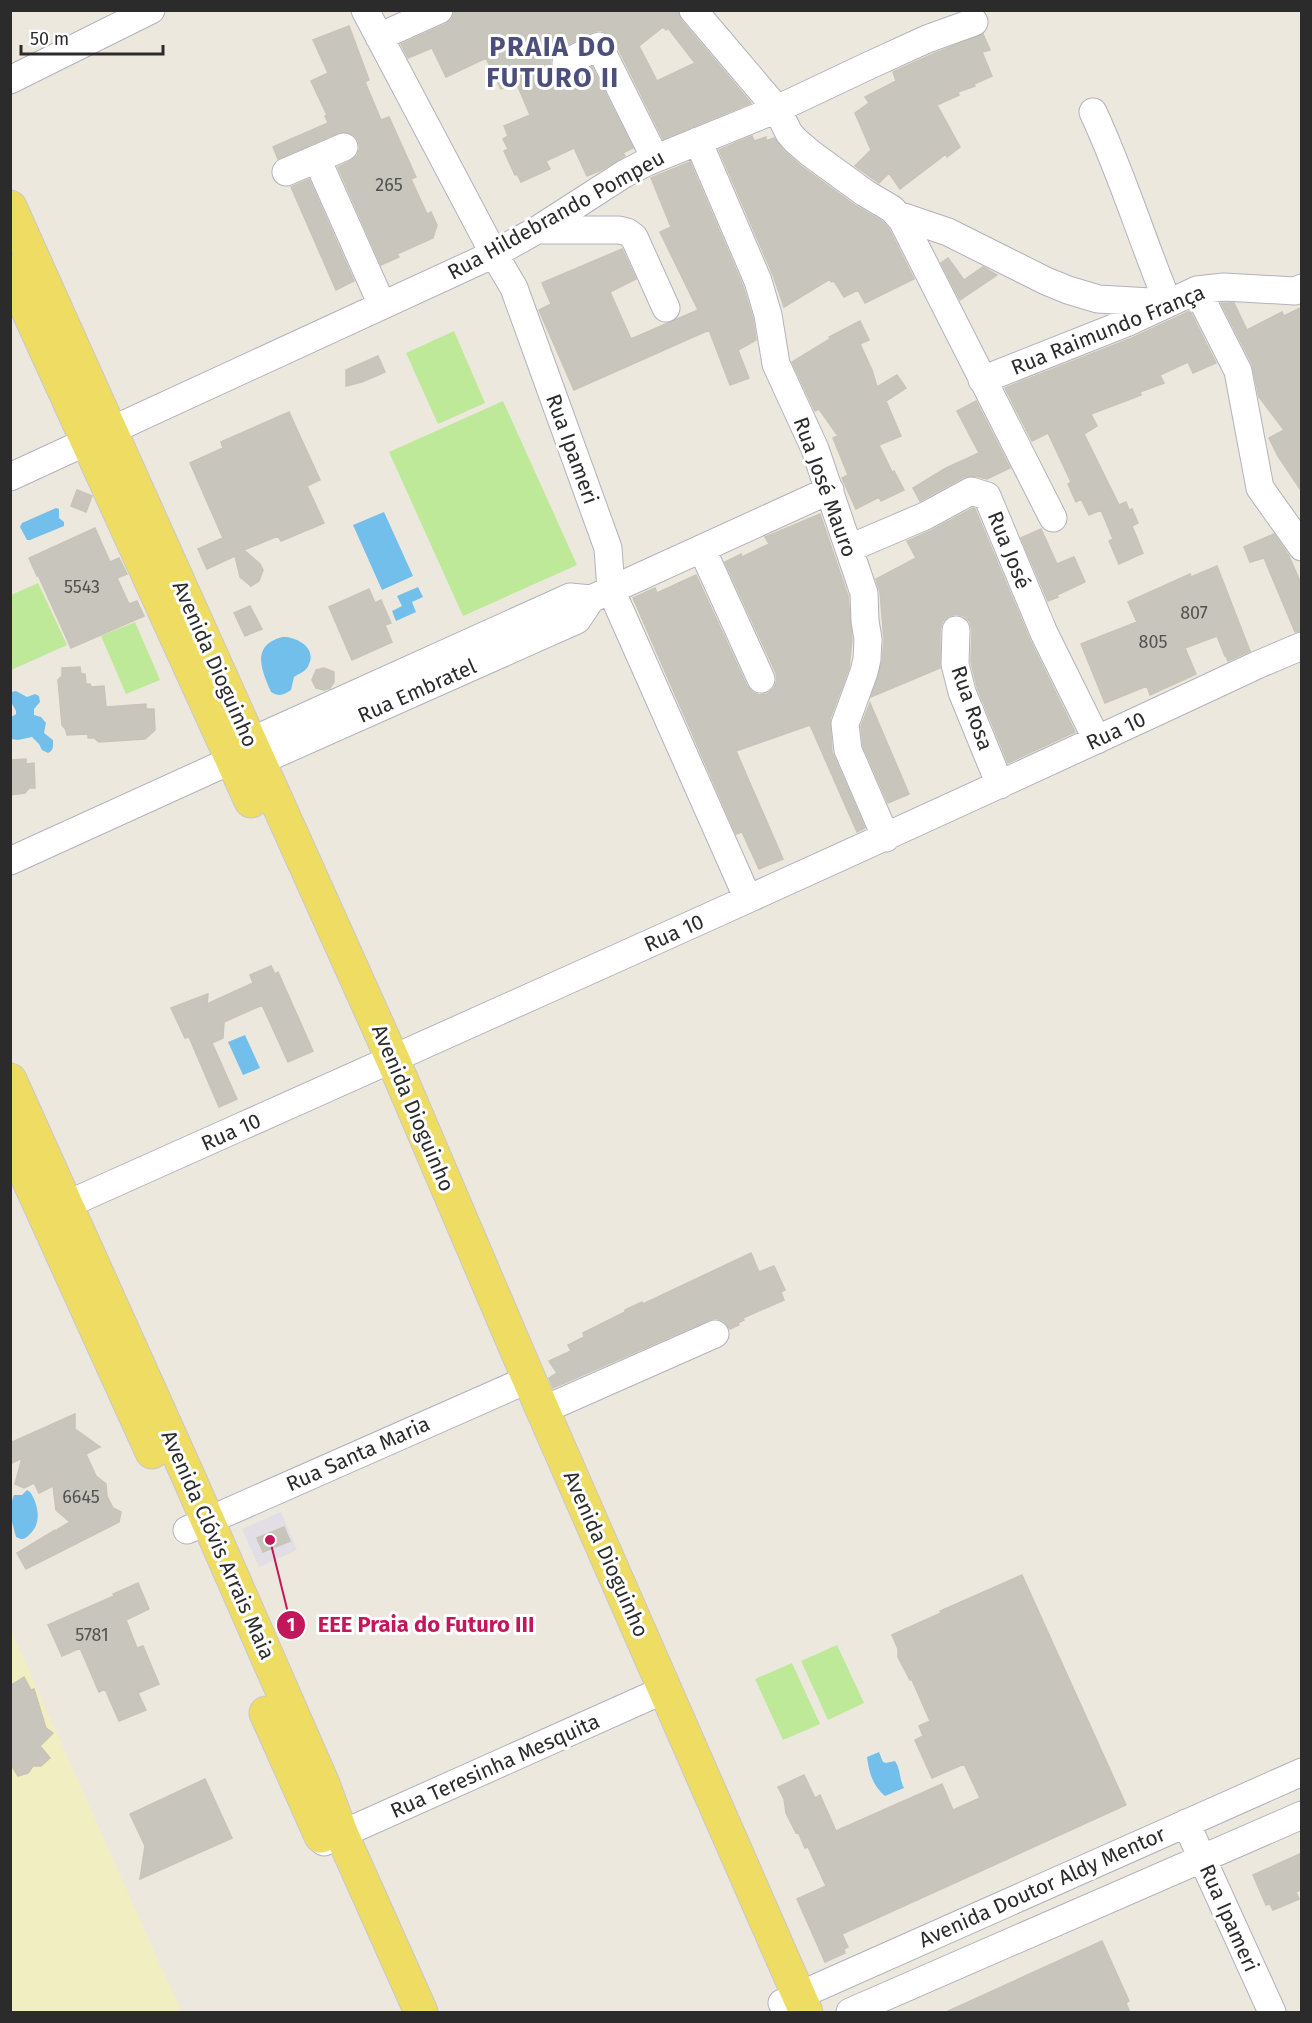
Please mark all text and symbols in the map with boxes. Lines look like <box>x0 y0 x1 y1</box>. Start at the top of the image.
scale bar <box>21 18 164 56</box>
text: 50 m <box>30 28 69 50</box>
district label: PRAIA DO FUTURO II <box>486 31 620 94</box>
street label: Rua Hildebrando Pompeu <box>443 144 669 286</box>
house number: 265 <box>375 174 403 196</box>
street label: Rua Raimundo França <box>1007 279 1209 381</box>
street label: Rua Ipameri <box>540 390 604 508</box>
street label: Rua José Mauro <box>788 413 862 561</box>
street label: Rua José <box>982 507 1036 593</box>
house number: 5543 <box>64 576 100 598</box>
street label: Avenida Dioguinho <box>167 577 263 751</box>
house number: 807 <box>1180 602 1208 624</box>
house number: 805 <box>1139 631 1167 653</box>
street label: Rua Embratel <box>354 653 480 729</box>
street label: Rua Rosa <box>945 662 999 754</box>
street label: Rua 10 <box>1082 706 1150 756</box>
street label: Rua 10 <box>640 908 708 958</box>
street label: Avenida Dioguinho <box>366 1021 460 1195</box>
street label: Rua 10 <box>197 1107 265 1157</box>
street label: Rua Santa Maria <box>282 1411 434 1497</box>
street label: Avenida Clóvis Arrais Maia <box>156 1426 280 1664</box>
street label: Avenida Dioguinho <box>558 1467 654 1641</box>
house number: 6645 <box>62 1486 100 1508</box>
callout: EEE Praia do Futuro III <box>276 1605 547 1645</box>
text: EEE Praia do Futuro III <box>318 1611 534 1638</box>
text: 1 <box>287 1614 295 1636</box>
house number: 5781 <box>75 1624 109 1646</box>
street label: Rua Teresinha Mesquita <box>386 1708 604 1824</box>
street label: Avenida Doutor Aldy Mentor <box>915 1821 1169 1953</box>
street label: Rua Ipameri <box>1194 1860 1264 1976</box>

